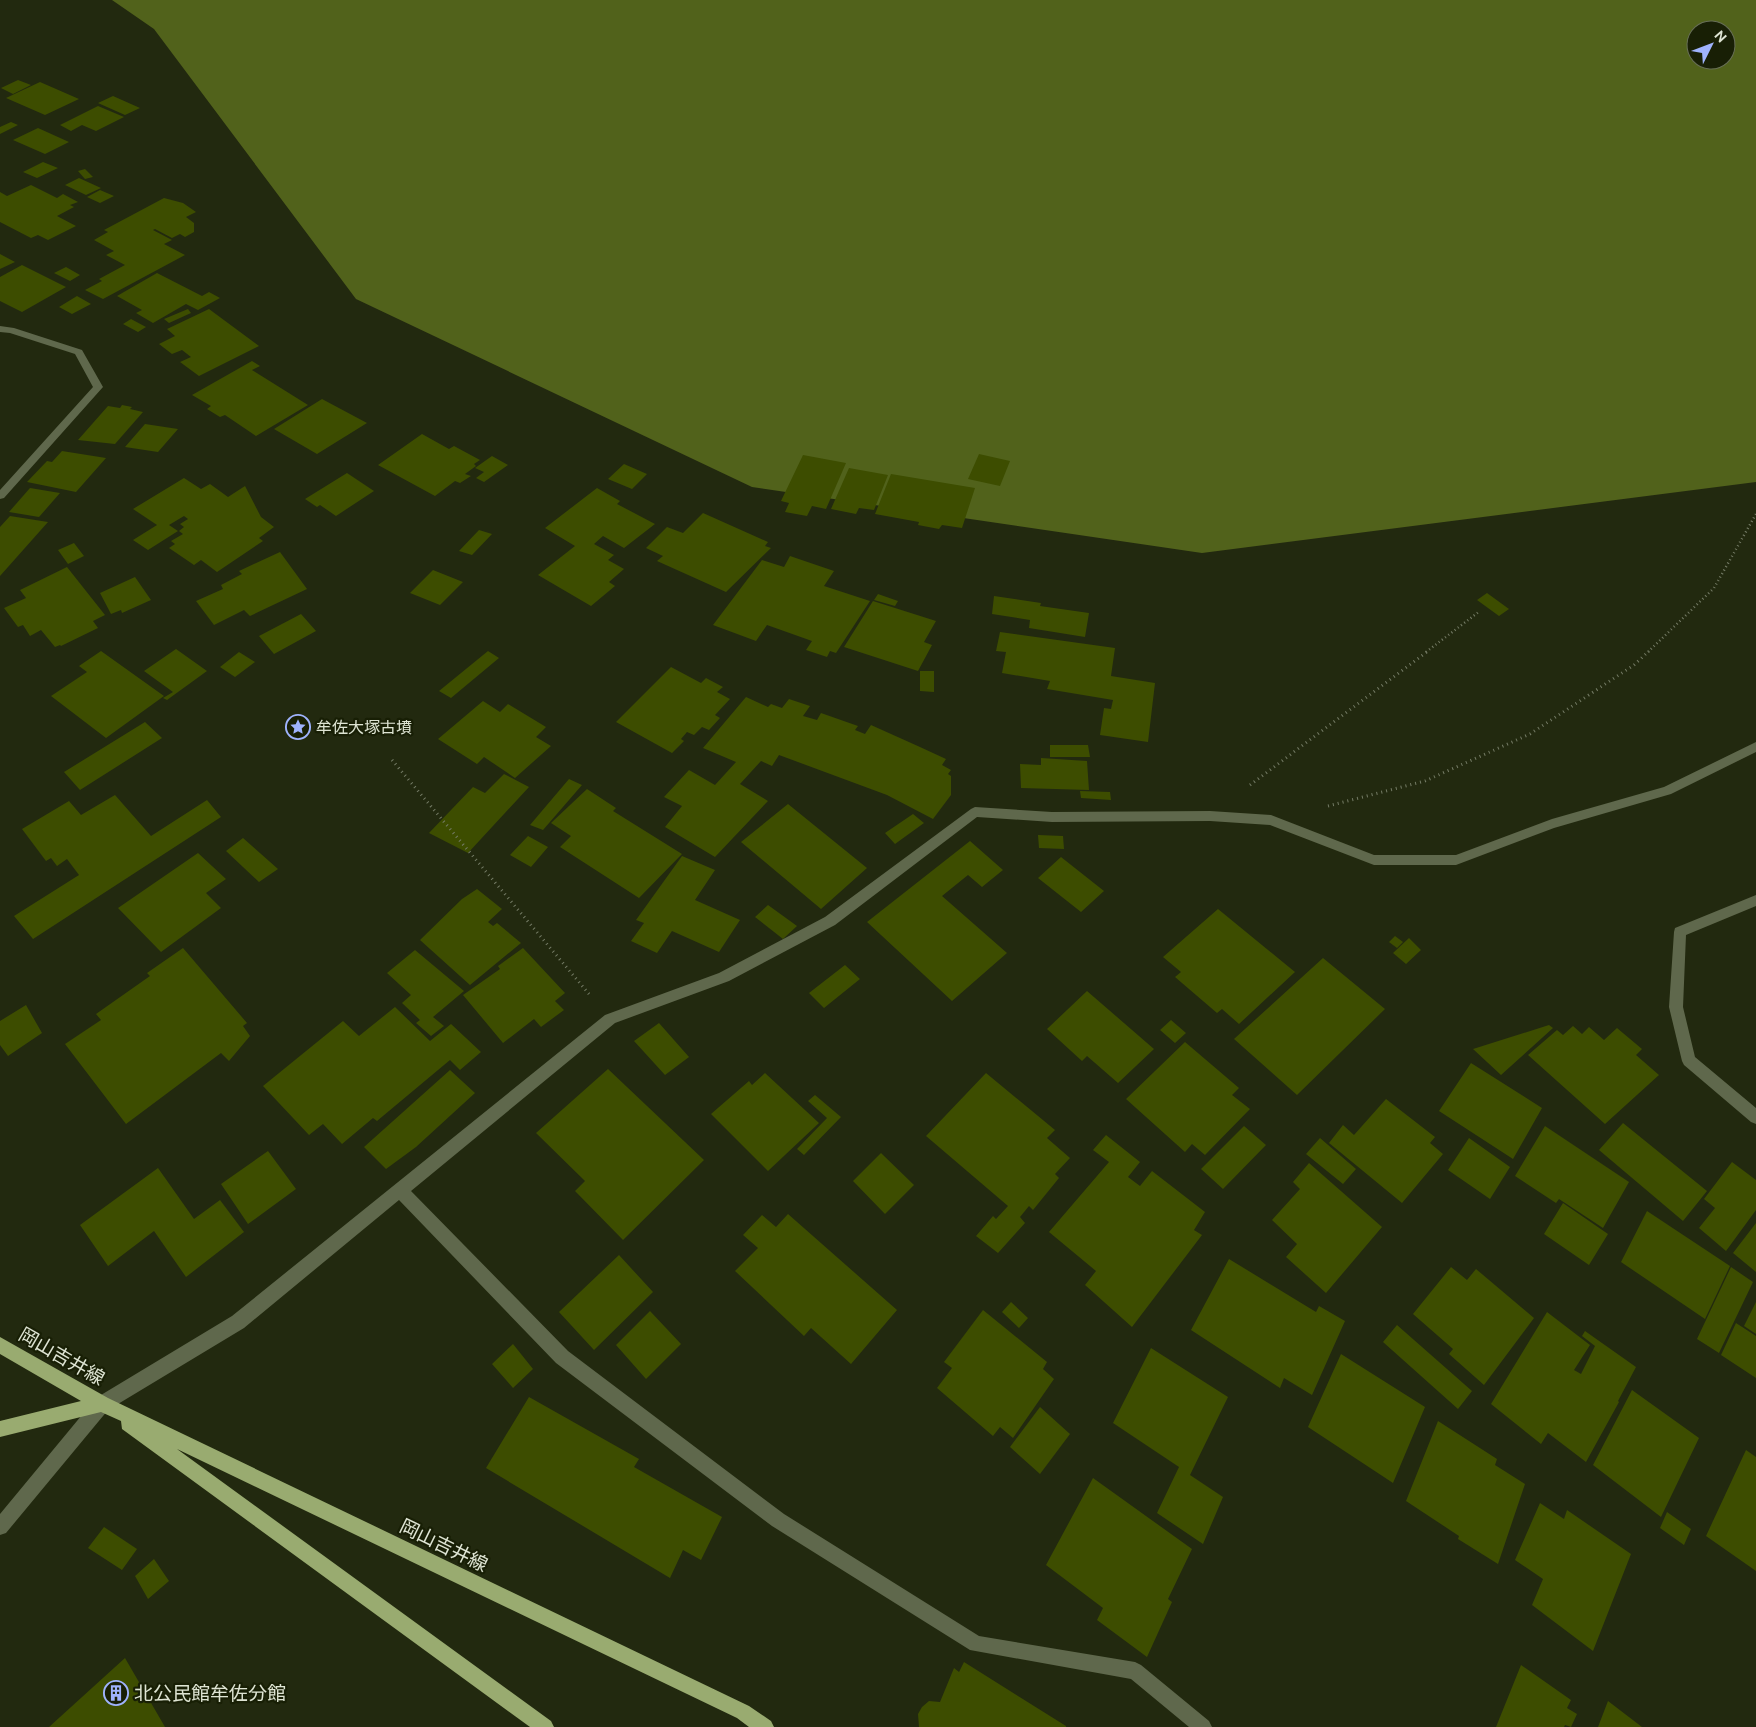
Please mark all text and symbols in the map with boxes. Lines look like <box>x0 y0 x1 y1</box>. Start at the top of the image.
north arrow <box>1686 20 1736 70</box>
text: N <box>1711 27 1730 46</box>
place icon: 牟佐大塚古墳 <box>285 714 311 740</box>
place label: 牟佐大塚古墳 <box>316 718 412 736</box>
street label: 岡山吉井線 <box>15 1323 109 1389</box>
street label: 岡山吉井線 <box>396 1514 492 1576</box>
building icon: 北公民館牟佐分館 <box>103 1680 129 1706</box>
place label: 北公民館牟佐分館 <box>134 1682 286 1704</box>

